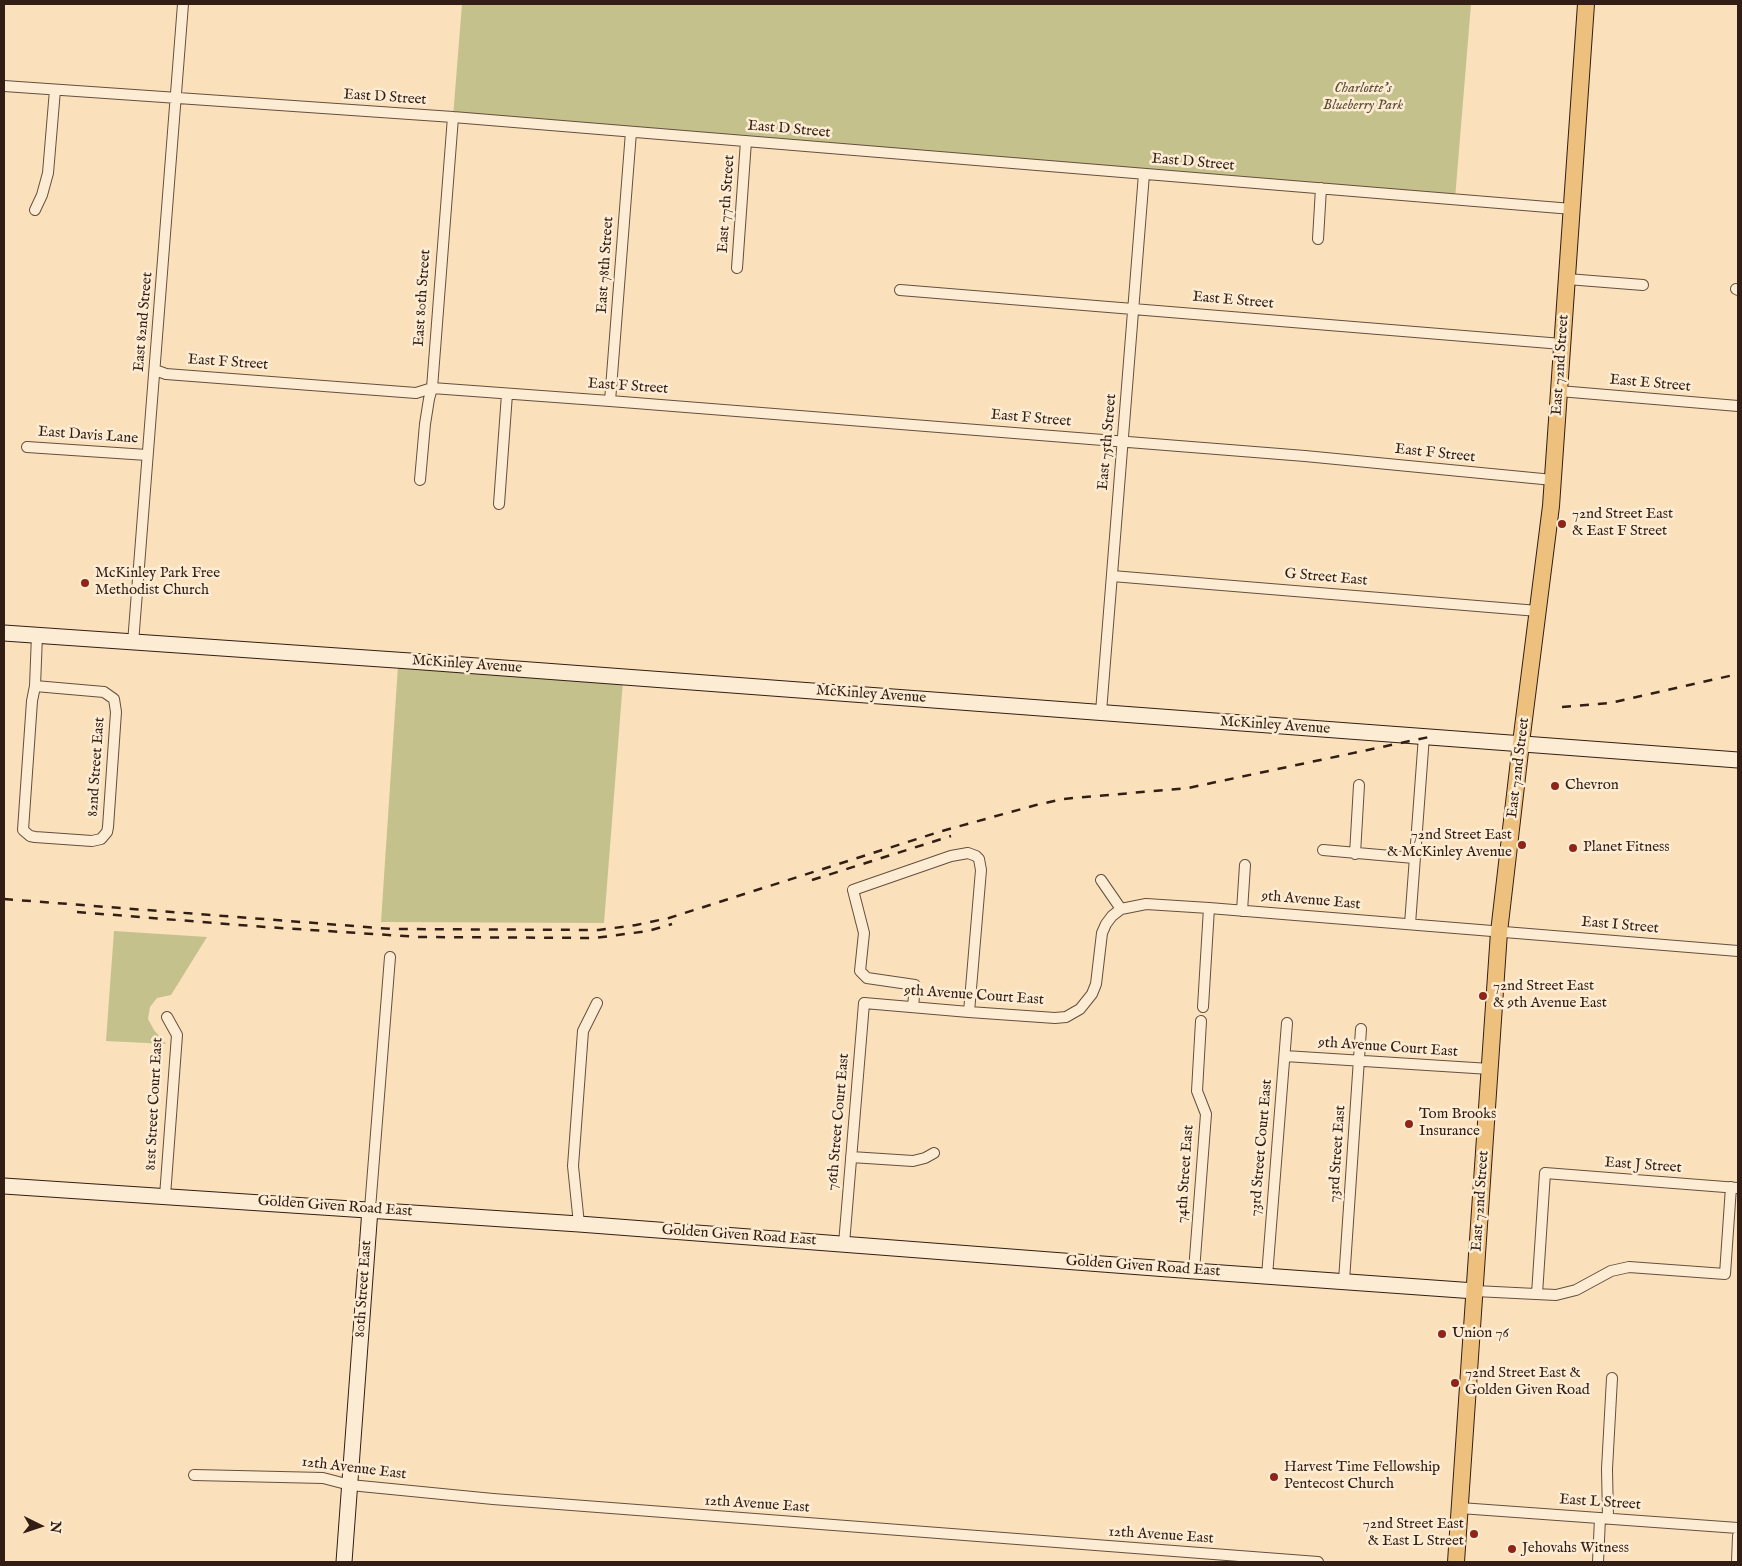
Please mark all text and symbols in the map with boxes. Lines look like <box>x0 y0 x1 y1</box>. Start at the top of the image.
park label: Charlotte's Blueberry Park <box>1323 80 1403 115</box>
street label: East D Street <box>343 86 427 110</box>
street label: East D Street <box>747 117 831 143</box>
street label: East D Street <box>1151 150 1235 176</box>
street label: East 77th Street <box>715 154 739 254</box>
street label: East 78th Street <box>594 216 618 314</box>
street label: East 80th Street <box>411 249 435 347</box>
street label: East 82nd Street <box>131 271 157 373</box>
street label: East E Street <box>1192 288 1274 314</box>
street label: East 72nd Street <box>1548 314 1574 416</box>
street label: East F Street <box>187 351 269 375</box>
street label: East E Street <box>1609 371 1691 397</box>
street label: East F Street <box>587 375 669 399</box>
street label: East 75th Street <box>1095 393 1121 491</box>
street label: East F Street <box>990 407 1072 431</box>
street label: East Davis Lane <box>37 424 139 448</box>
street label: East F Street <box>1394 441 1476 467</box>
place label: 72nd Street East & East F Street <box>1572 506 1673 541</box>
marker: 72nd Street East & East F Street <box>1556 518 1568 530</box>
place label: McKinley Park Free Methodist Church <box>95 565 220 600</box>
street label: G Street East <box>1284 565 1368 591</box>
marker: McKinley Park Free Methodist Church <box>79 577 91 589</box>
street label: McKinley Avenue <box>411 652 523 678</box>
street label: McKinley Avenue <box>815 682 927 708</box>
street label: McKinley Avenue <box>1219 713 1331 739</box>
street label: 82nd Street East <box>85 716 109 818</box>
street label: East 72nd Street <box>1504 717 1534 819</box>
place label: Chevron <box>1565 777 1619 795</box>
marker: Chevron <box>1549 780 1561 792</box>
place label: 72nd Street East & McKinley Avenue <box>1387 827 1512 862</box>
marker: 72nd Street East & McKinley Avenue <box>1516 839 1528 851</box>
place label: Planet Fitness <box>1583 839 1670 857</box>
marker: Planet Fitness <box>1567 842 1579 854</box>
street label: 9th Avenue East <box>1261 888 1361 914</box>
street label: East I Street <box>1581 914 1659 938</box>
place label: 72nd Street East & 9th Avenue East <box>1493 978 1607 1013</box>
street label: 9th Avenue Court East <box>904 982 1044 1010</box>
marker: 72nd Street East & 9th Avenue East <box>1477 990 1489 1002</box>
street label: 9th Avenue Court East <box>1318 1034 1458 1062</box>
street label: 81st Street Court East <box>143 1037 167 1171</box>
street label: 76th Street Court East <box>824 1052 854 1192</box>
street label: 73rd Street Court East <box>1247 1079 1277 1217</box>
street label: 73rd Street East <box>1326 1105 1350 1203</box>
place label: Tom Brooks Insurance <box>1419 1106 1496 1141</box>
marker: Tom Brooks Insurance <box>1403 1118 1415 1130</box>
street label: 74th Street East <box>1174 1124 1198 1224</box>
street label: East 72nd Street <box>1468 1150 1494 1252</box>
street label: East J Street <box>1604 1154 1682 1178</box>
street label: Golden Given Road East <box>257 1193 413 1221</box>
street label: Golden Given Road East <box>661 1222 817 1250</box>
street label: 80th Street East <box>352 1240 376 1338</box>
street label: Golden Given Road East <box>1065 1253 1221 1281</box>
place label: Union 76 <box>1452 1325 1509 1343</box>
marker: Union 76 <box>1436 1328 1448 1340</box>
place label: 72nd Street East & Golden Given Road <box>1465 1365 1590 1400</box>
marker: 72nd Street East & Golden Given Road <box>1449 1377 1461 1389</box>
street label: 12th Avenue East <box>301 1454 407 1484</box>
place label: Harvest Time Fellowship Pentecost Church <box>1284 1459 1440 1494</box>
marker: Harvest Time Fellowship Pentecost Church <box>1268 1471 1280 1483</box>
street label: East L Street <box>1559 1491 1641 1515</box>
street label: 12th Avenue East <box>704 1492 810 1518</box>
north arrow <box>15 1501 65 1551</box>
place label: 72nd Street East & East L Street <box>1363 1516 1464 1551</box>
text: N <box>46 1520 64 1534</box>
street label: 12th Avenue East <box>1108 1523 1214 1549</box>
marker: 72nd Street East & East L Street <box>1468 1528 1480 1540</box>
place label: Jehovahs Witness <box>1522 1540 1629 1558</box>
marker: Jehovahs Witness <box>1506 1543 1518 1555</box>

